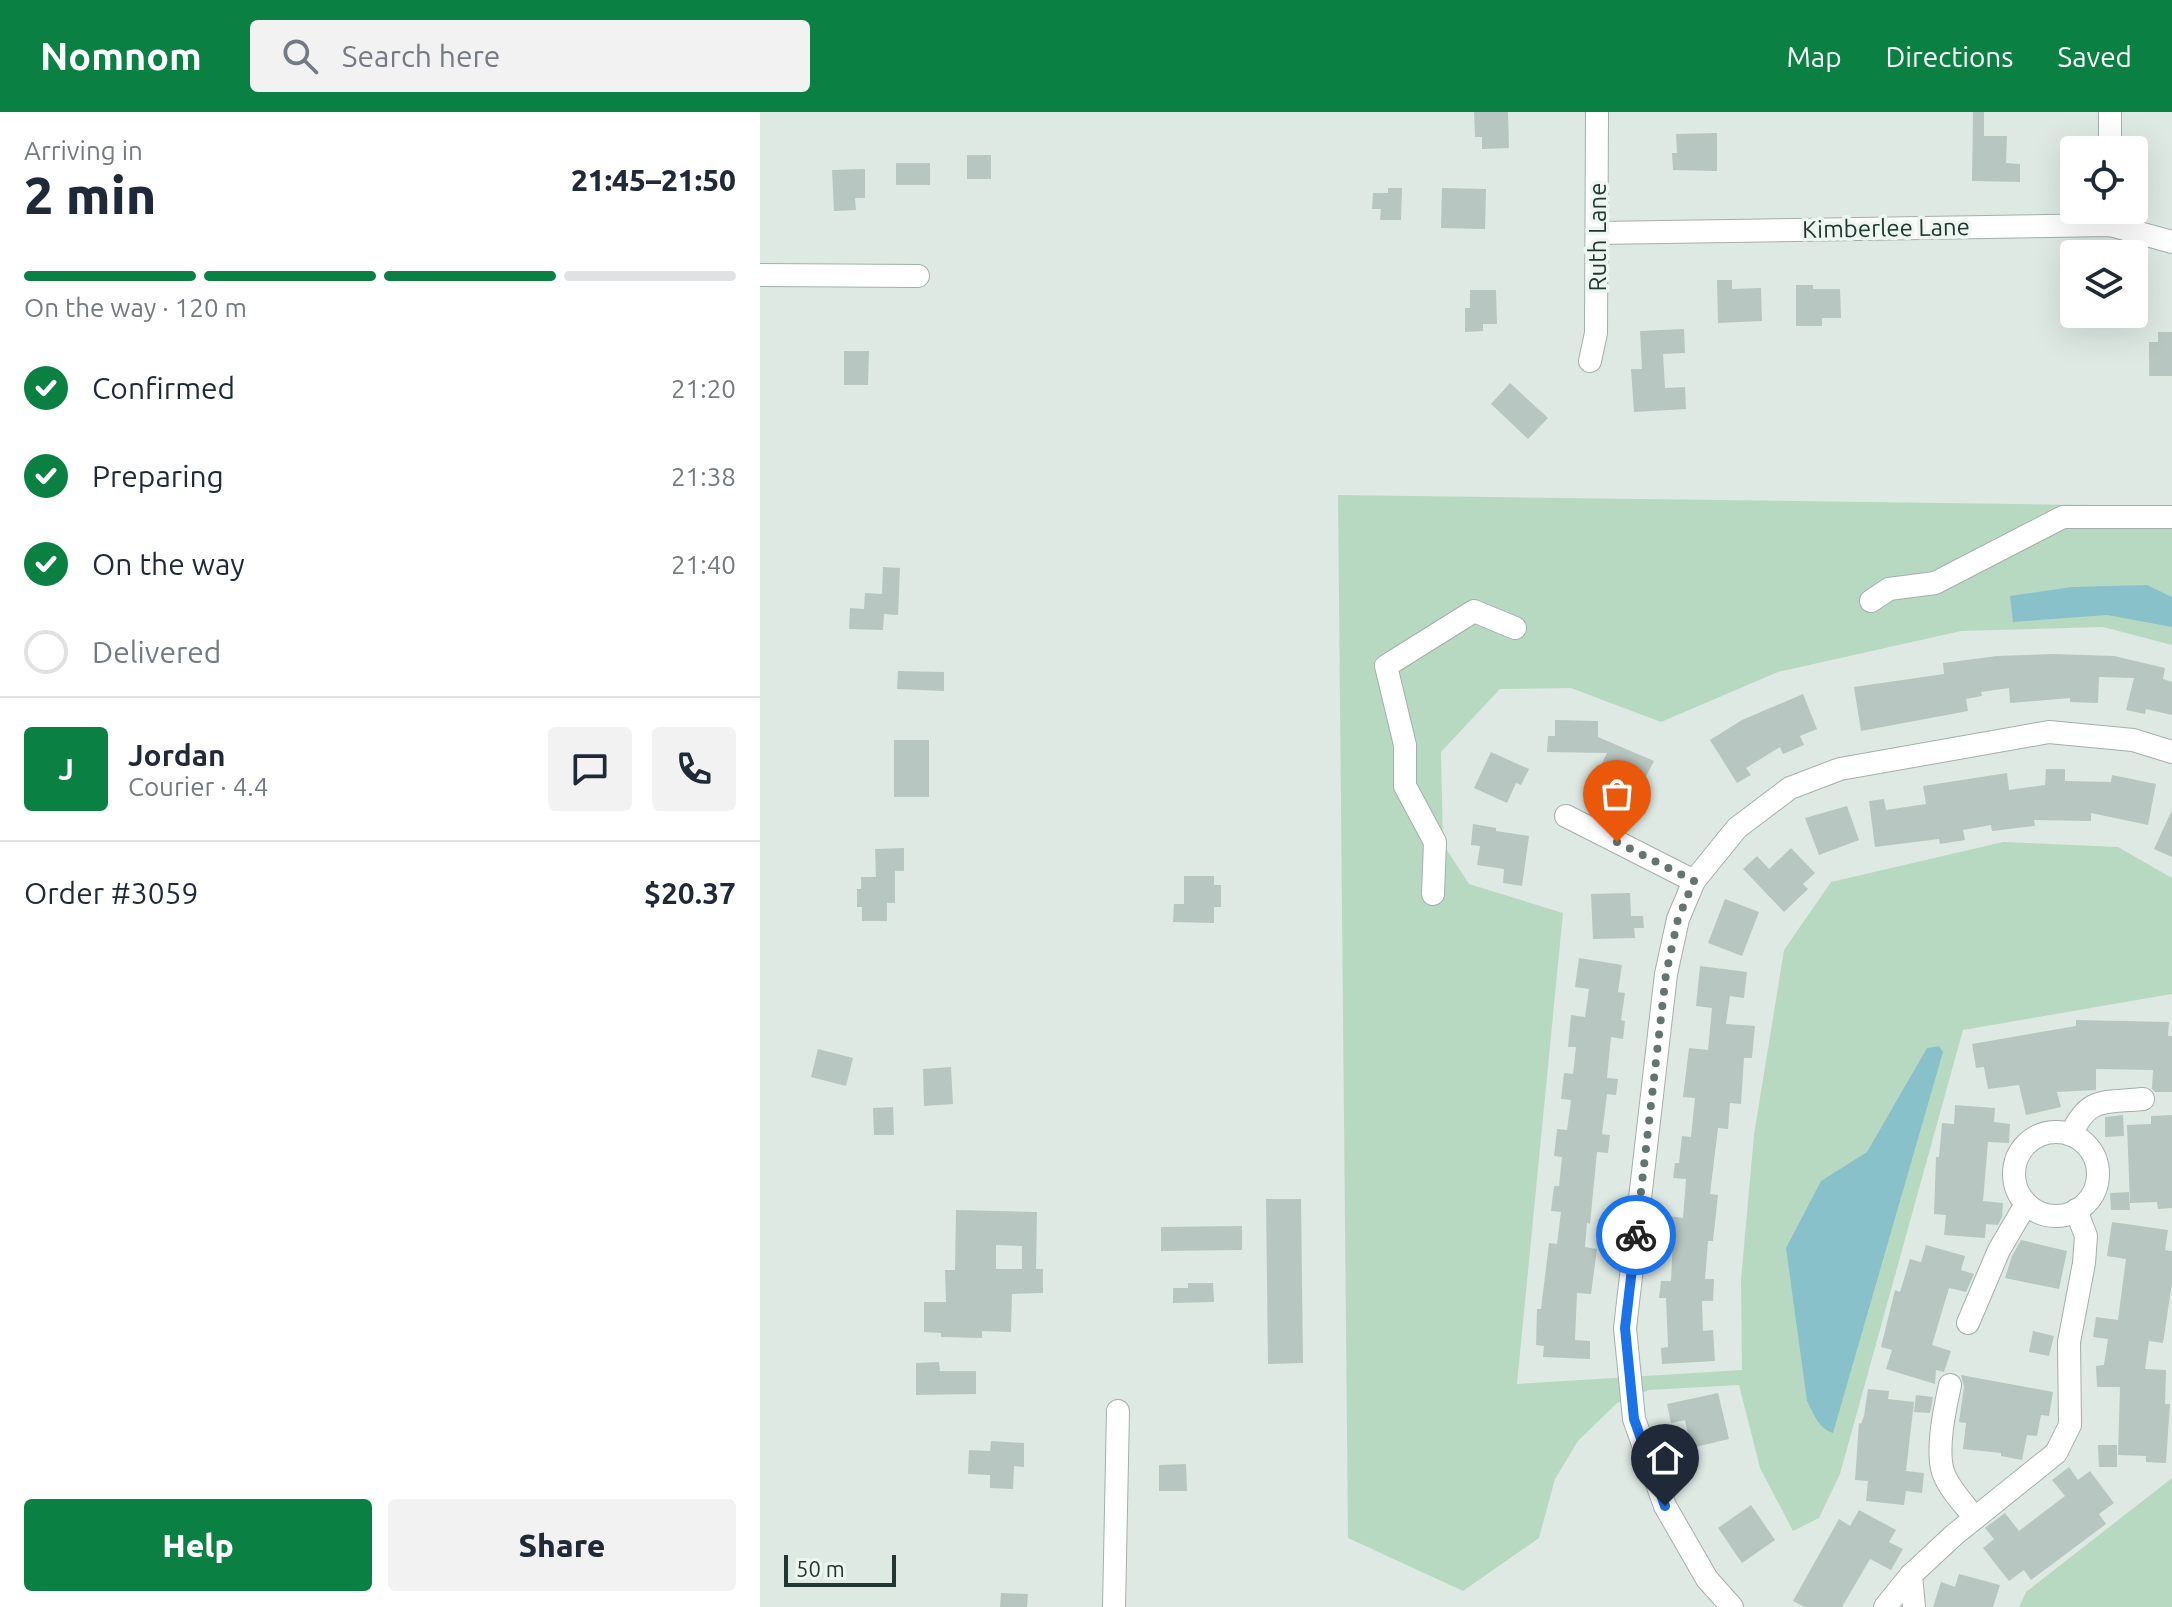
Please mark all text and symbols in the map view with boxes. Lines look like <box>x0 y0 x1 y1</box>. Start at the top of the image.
search box <box>250 20 810 92</box>
icon: search <box>278 34 322 78</box>
text: Nomnom <box>40 35 202 77</box>
text: Search here <box>342 39 500 73</box>
text: Map <box>1786 41 1842 72</box>
text: Directions <box>1886 41 2013 72</box>
text: Saved <box>2057 41 2132 72</box>
text: Arriving in <box>24 136 143 165</box>
map controls <box>2060 136 2148 328</box>
button: locate <box>2060 136 2148 224</box>
text: 21:45–21:50 <box>571 163 736 197</box>
text: 2 min <box>24 166 156 224</box>
street label: Ruth Lane <box>1584 183 1611 291</box>
street label: Kimberlee Lane <box>1802 213 1970 243</box>
button: layers <box>2060 240 2148 328</box>
text: On the way · 120 m <box>24 293 247 322</box>
icon: check <box>24 366 68 410</box>
text: Confirmed <box>92 371 235 405</box>
text: 21:20 <box>671 374 736 403</box>
icon: check <box>24 454 68 498</box>
text: Preparing <box>92 459 224 493</box>
text: 21:38 <box>671 462 736 491</box>
icon: check <box>24 542 68 586</box>
text: On the way <box>92 547 245 581</box>
text: 21:40 <box>671 550 736 579</box>
text: Delivered <box>92 635 221 669</box>
button: chat <box>548 727 632 811</box>
button: phone <box>652 727 736 811</box>
text: Jordan <box>128 738 226 772</box>
text: J <box>58 752 74 786</box>
pin <box>1583 760 1651 842</box>
text: Courier · 4.4 <box>128 772 268 801</box>
icon: bag <box>1595 772 1639 816</box>
text: Order #3059 <box>24 876 198 910</box>
text: $20.37 <box>644 876 736 910</box>
courier <box>1596 1195 1676 1275</box>
icon: bike <box>1614 1213 1658 1257</box>
pin <box>1631 1424 1699 1506</box>
icon: home <box>1643 1436 1687 1480</box>
button: Help <box>24 1499 372 1591</box>
button: Share <box>388 1499 736 1591</box>
scale bar <box>784 1551 896 1587</box>
text: 50 m <box>796 1556 845 1581</box>

